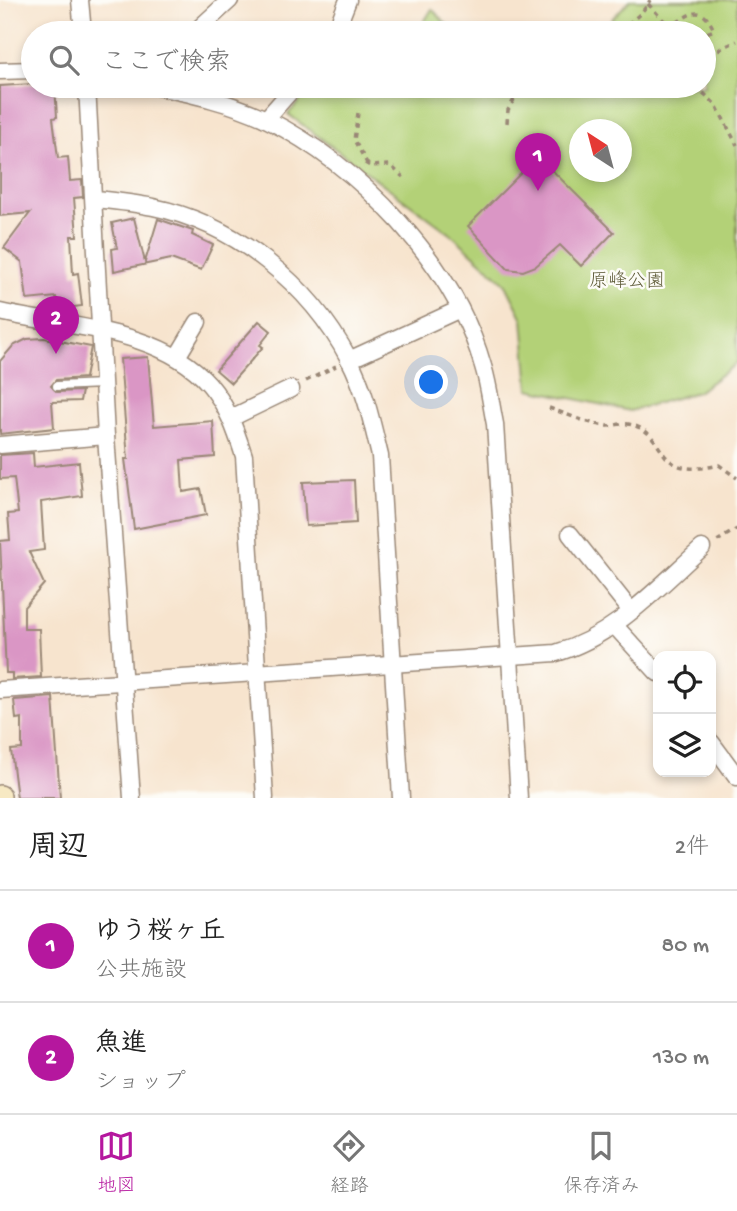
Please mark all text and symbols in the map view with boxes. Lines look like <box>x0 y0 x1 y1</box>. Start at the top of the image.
search box <box>21 21 716 98</box>
icon: search <box>45 41 83 79</box>
text: ここで検索 <box>101 49 231 80</box>
north arrow <box>569 119 632 182</box>
pin: 1 <box>515 133 561 191</box>
park label: 原峰公園 <box>589 270 665 294</box>
pin: 2 <box>33 296 79 354</box>
your location <box>414 365 448 399</box>
map controls <box>653 651 716 777</box>
button: locate <box>653 651 716 714</box>
button: layers <box>653 714 716 777</box>
text: 周辺 <box>28 832 88 867</box>
text: 2件 <box>675 835 709 862</box>
text: ゆう桜ヶ丘 <box>95 918 225 949</box>
text: 1 <box>46 933 56 960</box>
text: 80 m <box>662 933 709 960</box>
text: 公共施設 <box>95 958 187 985</box>
text: 魚進 <box>95 1030 147 1061</box>
text: 2 <box>45 1045 57 1072</box>
text: 130 m <box>653 1045 709 1072</box>
text: ショップ <box>95 1070 186 1097</box>
tab: 地図 <box>97 1127 136 1199</box>
tab: 経路 <box>330 1127 369 1199</box>
tab: 保存済み <box>563 1127 640 1199</box>

